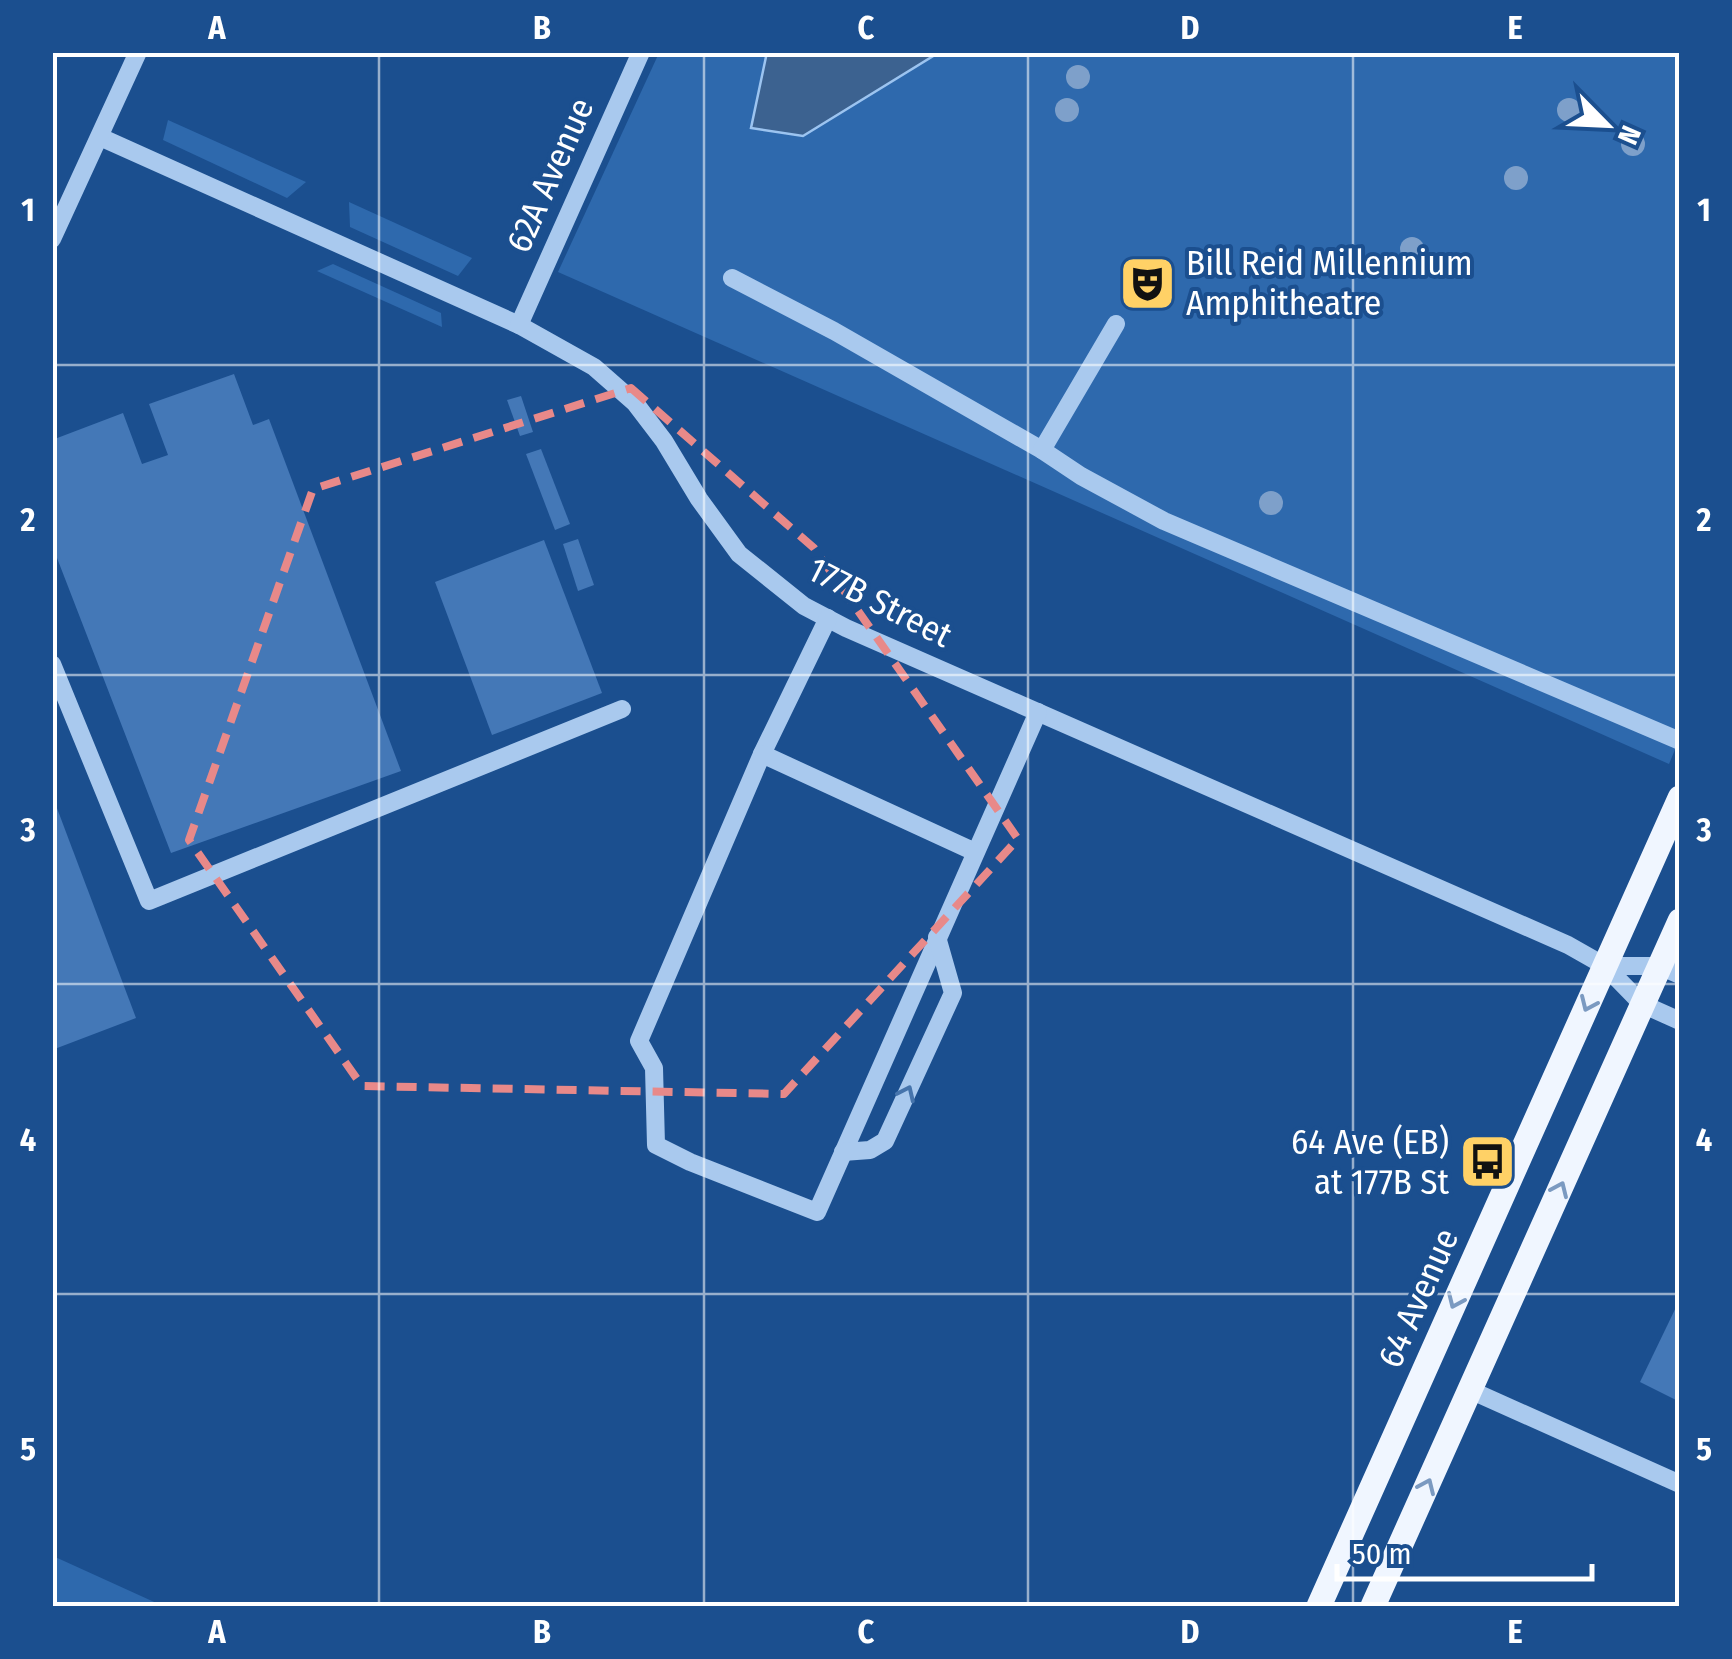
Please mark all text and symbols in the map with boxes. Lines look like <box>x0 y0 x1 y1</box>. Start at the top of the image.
text: A <box>207 9 226 47</box>
text: B <box>533 9 551 47</box>
text: C <box>858 9 875 47</box>
text: D <box>1180 9 1200 47</box>
text: E <box>1507 9 1523 47</box>
north arrow <box>1557 75 1657 175</box>
street label: 62A Avenue <box>497 91 603 259</box>
text: N <box>1611 121 1648 149</box>
text: 1 <box>21 191 35 229</box>
text: 1 <box>1697 191 1711 229</box>
place label: Bill Reid Millennium Amphitheatre <box>1186 242 1473 324</box>
theatre icon: Bill Reid Millennium Amphitheatre <box>1117 253 1177 313</box>
text: 2 <box>20 501 36 539</box>
text: 2 <box>1696 501 1712 539</box>
street label: 177B Street <box>801 548 959 656</box>
text: 3 <box>19 811 36 849</box>
text: 3 <box>1695 811 1712 849</box>
one-way arrow <box>1580 994 1600 1012</box>
one-way arrow <box>895 1085 915 1103</box>
text: 4 <box>20 1121 36 1159</box>
place label: 64 Ave (EB) at 177B St <box>1291 1121 1450 1203</box>
text: 4 <box>1696 1121 1712 1159</box>
bus stop icon: 64 Ave (EB) at 177B St <box>1458 1132 1518 1192</box>
one-way arrow <box>1548 1181 1568 1199</box>
street label: 64 Avenue <box>1369 1222 1467 1374</box>
one-way arrow <box>1448 1291 1468 1309</box>
text: 5 <box>20 1430 36 1468</box>
text: 5 <box>1696 1430 1712 1468</box>
one-way arrow <box>1415 1478 1435 1496</box>
scale bar <box>1337 1519 1592 1581</box>
text: 50 m <box>1352 1536 1412 1572</box>
text: A <box>207 1613 226 1651</box>
text: B <box>533 1613 551 1651</box>
text: C <box>858 1613 875 1651</box>
text: D <box>1180 1613 1200 1651</box>
text: E <box>1507 1613 1523 1651</box>

